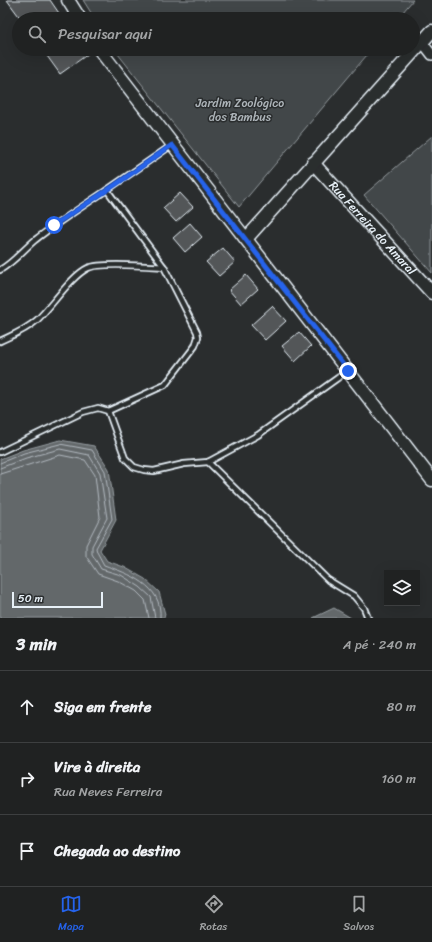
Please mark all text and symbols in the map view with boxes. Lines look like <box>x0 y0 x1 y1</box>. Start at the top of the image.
search box <box>12 12 420 56</box>
text: Pesquisar aqui <box>58 21 152 47</box>
icon: search <box>26 23 48 45</box>
park label: Jardim Zoológico dos Bambus <box>195 92 284 128</box>
street label: Rua Ferreira do Amaral <box>323 176 422 281</box>
route start <box>45 216 63 234</box>
route end <box>339 362 357 380</box>
map controls <box>384 570 420 606</box>
button: layers <box>384 570 420 606</box>
text: 50 m <box>18 589 43 608</box>
scale bar <box>12 590 103 609</box>
text: 3 min <box>16 629 57 659</box>
text: A pé · 240 m <box>343 633 416 656</box>
text: Siga em frente <box>54 694 151 720</box>
text: 80 m <box>387 695 416 718</box>
icon: ahead <box>16 696 38 718</box>
text: Vire à direita <box>54 754 140 780</box>
text: 160 m <box>381 767 416 790</box>
icon: right <box>16 768 38 790</box>
text: Rua Neves Ferreira <box>54 780 162 803</box>
text: Chegada ao destino <box>54 838 180 864</box>
icon: arrive <box>16 840 38 862</box>
tab: Mapa <box>58 893 84 936</box>
tab: Rotas <box>200 893 227 936</box>
tab: Salvos <box>343 893 374 936</box>

